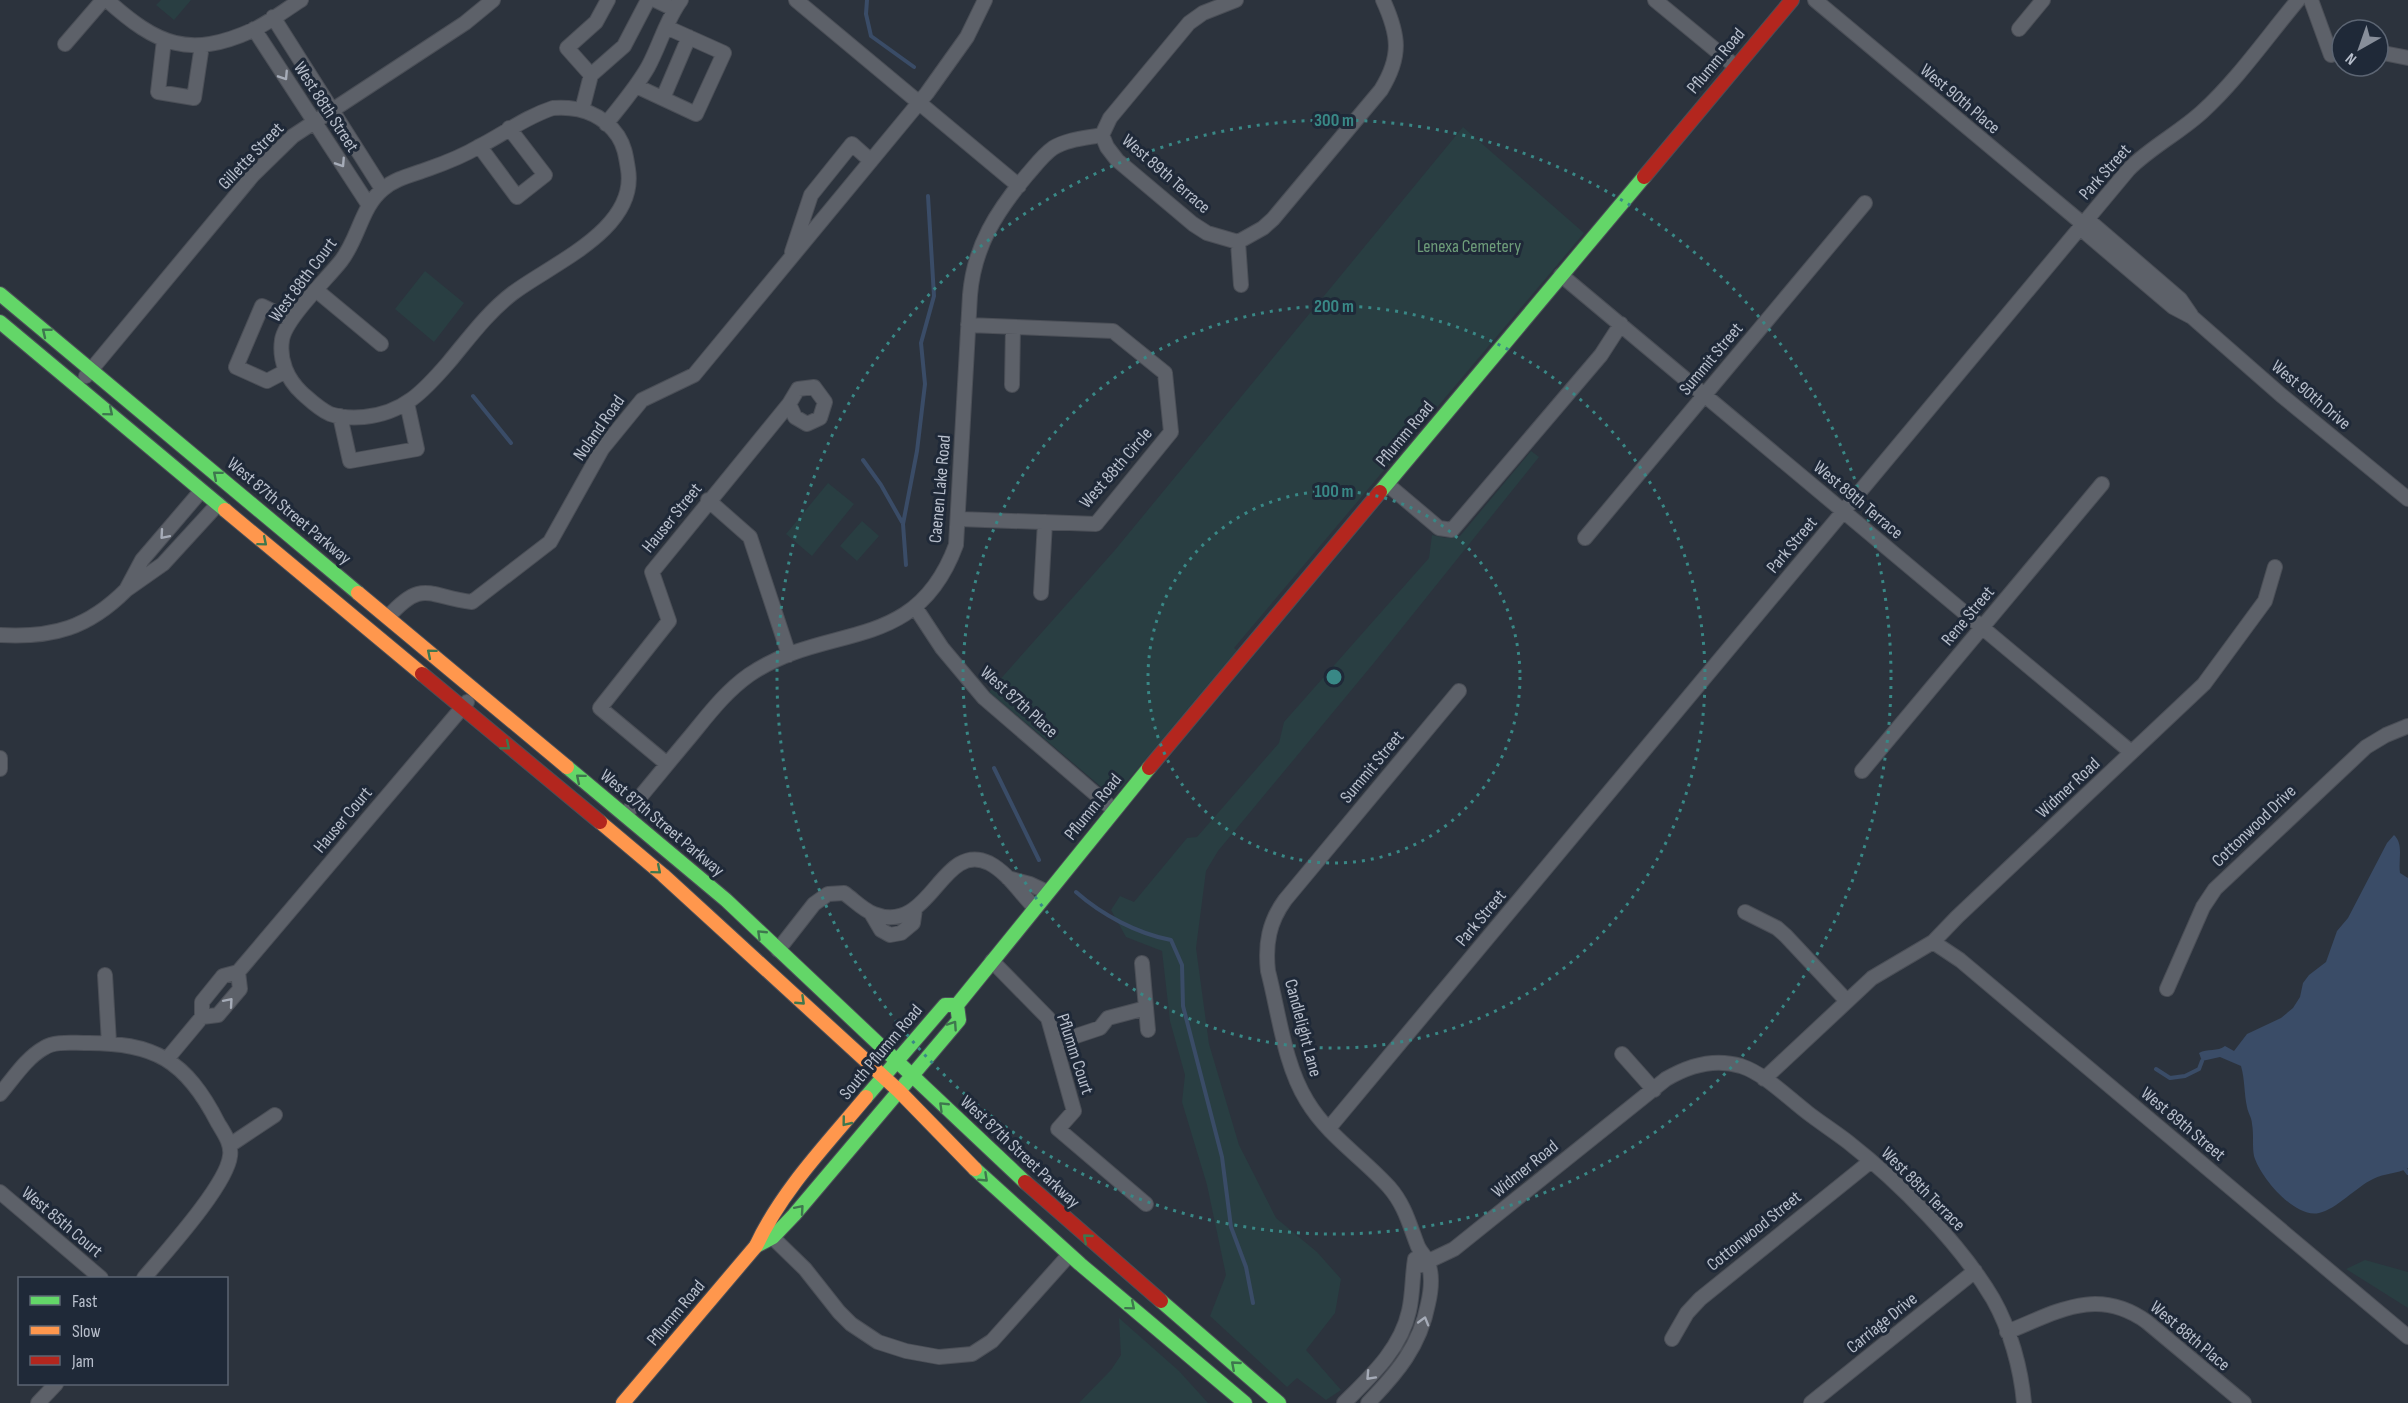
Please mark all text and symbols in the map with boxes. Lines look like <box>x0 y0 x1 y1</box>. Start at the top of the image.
north arrow <box>2330 18 2390 78</box>
street label: Pflumm Road <box>1683 24 1749 98</box>
text: N <box>2342 48 2361 68</box>
street label: West 88th Street <box>289 58 363 156</box>
street label: West 90th Place <box>1916 60 2004 138</box>
one-way arrow <box>277 69 288 80</box>
text: 300 m <box>1314 110 1354 131</box>
street label: Gillette Street <box>214 118 288 194</box>
street label: West 89th Terrace <box>1118 130 1214 218</box>
street label: Park Street <box>2075 140 2136 204</box>
one-way arrow <box>334 156 345 167</box>
street label: West 88th Court <box>265 233 342 326</box>
park label: Lenexa Cemetery <box>1417 236 1521 257</box>
text: 200 m <box>1314 296 1354 317</box>
street label: Summit Street <box>1675 318 1748 399</box>
one-way arrow <box>42 328 53 339</box>
street label: West 90th Drive <box>2267 356 2355 434</box>
street label: Noland Road <box>569 391 629 465</box>
street label: Pflumm Road <box>1372 397 1438 471</box>
one-way arrow <box>102 405 113 416</box>
street label: West 88th Circle <box>1075 423 1157 513</box>
street label: Caenen Lake Road <box>925 434 955 544</box>
street label: West 87th Street Parkway <box>223 453 355 569</box>
street label: West 89th Terrace <box>1809 457 1907 543</box>
one-way arrow <box>213 471 224 482</box>
street label: Hauser Street <box>638 479 707 557</box>
text: 100 m <box>1315 481 1354 502</box>
street label: Park Street <box>1762 512 1822 577</box>
one-way arrow <box>160 528 171 539</box>
one-way arrow <box>256 534 267 545</box>
street label: Rene Street <box>1937 582 1999 650</box>
one-way arrow <box>427 649 438 660</box>
street label: West 87th Place <box>976 662 1062 742</box>
centre of rings <box>1324 667 1344 687</box>
street label: Summit Street <box>1336 726 1409 807</box>
one-way arrow <box>500 738 511 749</box>
street label: Widmer Road <box>2032 753 2104 823</box>
street label: West 87th Street Parkway <box>596 765 728 881</box>
street label: Pflumm Road <box>1060 770 1126 844</box>
one-way arrow <box>576 774 587 785</box>
street label: Cottonwood Drive <box>2208 781 2300 871</box>
street label: Hauser Court <box>309 782 377 857</box>
one-way arrow <box>650 863 661 874</box>
street label: Park Street <box>1451 885 1511 950</box>
one-way arrow <box>758 931 769 942</box>
street label: Candlelight Lane <box>1280 977 1326 1079</box>
one-way arrow <box>794 994 805 1005</box>
one-way arrow <box>222 998 233 1009</box>
street label: South Pflumm Road <box>835 1000 927 1104</box>
street label: Pflumm Court <box>1052 1011 1098 1097</box>
one-way arrow <box>946 1021 957 1032</box>
street label: West 89th Street <box>2137 1083 2230 1166</box>
street label: West 87th Street Parkway <box>956 1091 1084 1213</box>
one-way arrow <box>940 1102 950 1113</box>
one-way arrow <box>842 1115 853 1126</box>
street label: Widmer Road <box>1488 1136 1562 1202</box>
street label: West 88th Terrace <box>1877 1143 1969 1235</box>
one-way arrow <box>977 1171 988 1182</box>
street label: West 85th Court <box>17 1182 107 1262</box>
street label: Cottonwood Street <box>1703 1186 1806 1275</box>
one-way arrow <box>792 1205 803 1216</box>
one-way arrow <box>1083 1234 1094 1245</box>
street label: Pflumm Road <box>643 1276 709 1350</box>
legend <box>18 1277 228 1385</box>
street label: Carriage Drive <box>1843 1288 1921 1358</box>
text: Fast <box>72 1291 98 1312</box>
street label: West 88th Place <box>2146 1297 2234 1375</box>
one-way arrow <box>1124 1299 1135 1310</box>
one-way arrow <box>1417 1316 1429 1327</box>
text: Slow <box>72 1321 101 1342</box>
text: Jam <box>71 1351 94 1372</box>
one-way arrow <box>1231 1361 1242 1372</box>
one-way arrow <box>1367 1369 1378 1380</box>

